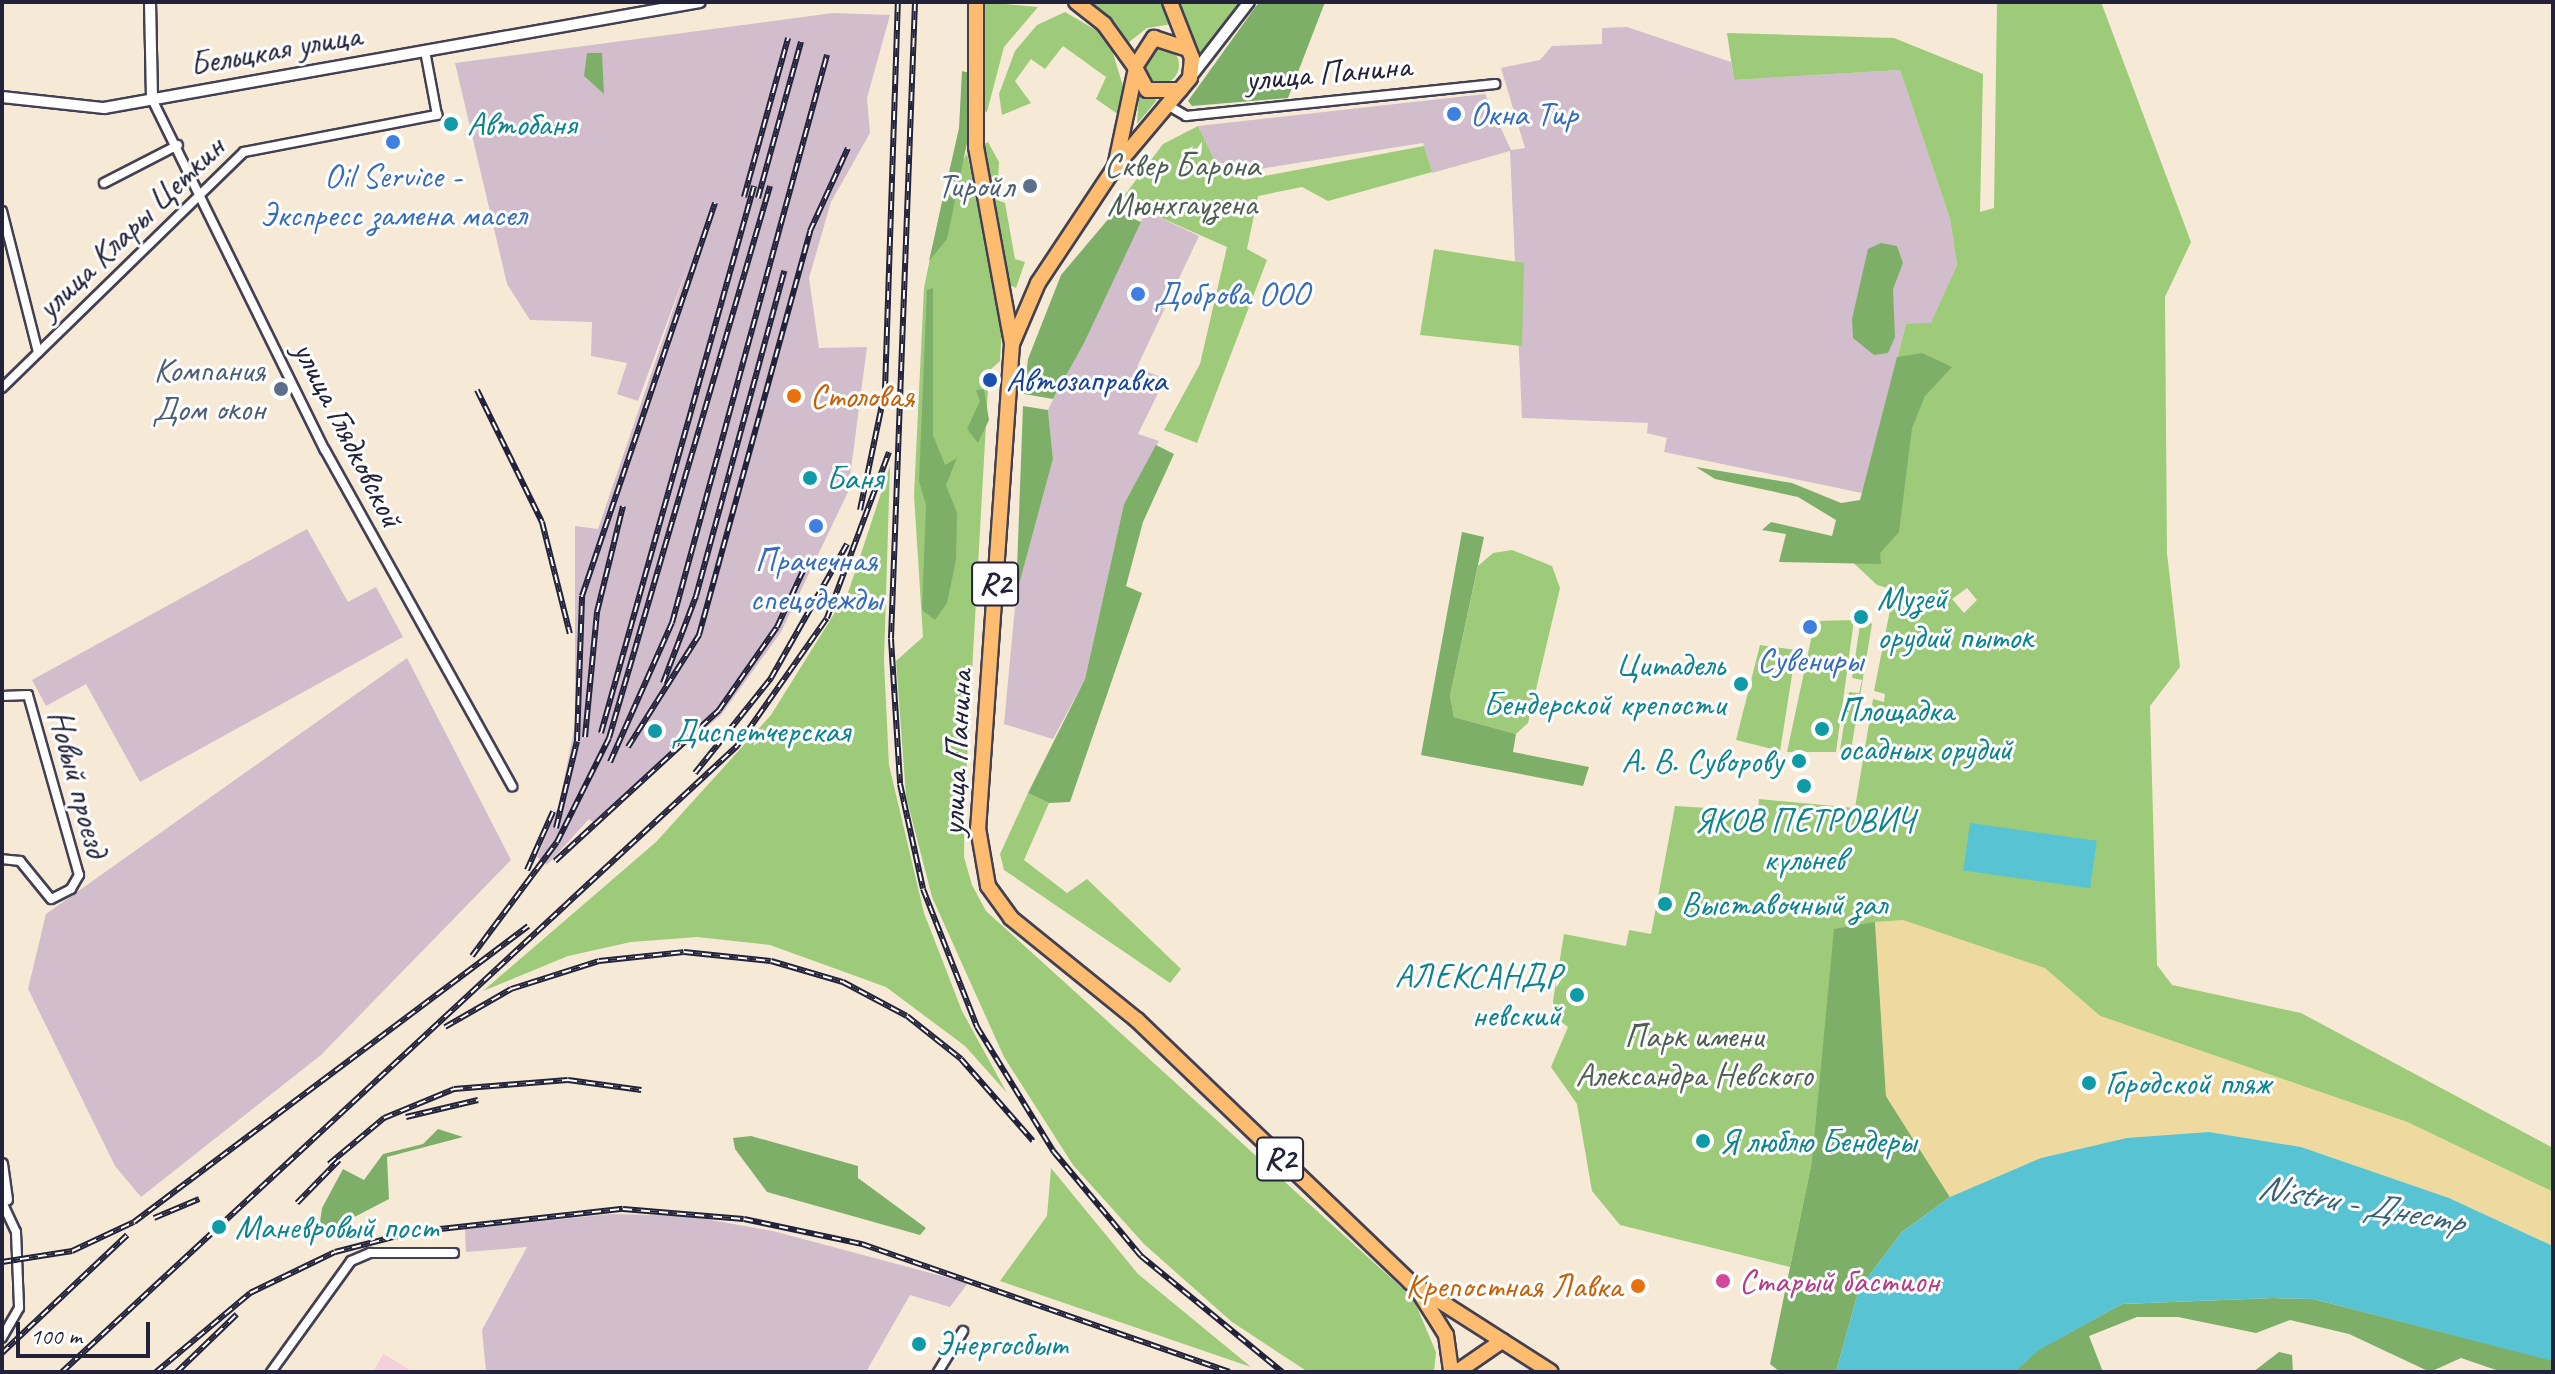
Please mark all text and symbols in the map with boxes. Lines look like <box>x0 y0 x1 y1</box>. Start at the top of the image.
street label: Бельцкая улица <box>186 14 364 84</box>
street label: улица Панина <box>1244 44 1412 100</box>
place label: Окна Тир <box>1470 94 1574 134</box>
place label: Автобаня <box>467 104 576 144</box>
marker: Окна Тир <box>1445 105 1463 123</box>
marker: Автобаня <box>442 115 460 133</box>
street label: улица Клары Цеткин <box>26 126 234 328</box>
marker: Oil Service - Экспресс замена масел <box>384 133 402 151</box>
park label: Сквер Барона Мюнхгаузена <box>1104 144 1260 224</box>
place label: Oil Service - Экспресс замена масел <box>259 155 527 234</box>
place label: Тиройл <box>937 166 1014 206</box>
marker: Тиройл <box>1021 177 1039 195</box>
place label: Доброва ООО <box>1154 274 1309 314</box>
marker: Доброва ООО <box>1129 285 1147 303</box>
street label: улица Глядковской <box>285 334 413 534</box>
place label: Компания Дом окон <box>153 349 265 428</box>
place label: Автозаправка <box>1006 360 1167 400</box>
marker: Автозаправка <box>981 371 999 389</box>
place label: Столовая <box>810 376 914 416</box>
marker: Компания Дом окон <box>272 380 290 398</box>
marker: Столовая <box>785 387 803 405</box>
place label: Баня <box>826 458 883 498</box>
marker: Баня <box>801 469 819 487</box>
marker: Прачечная спецодежды <box>807 517 825 535</box>
place label: Прачечная спецодежды <box>750 539 882 618</box>
road number: R2 <box>971 556 1019 612</box>
place label: Музей орудий пыток <box>1877 577 2032 656</box>
marker: Музей орудий пыток <box>1852 608 1870 626</box>
marker: Сувениры <box>1801 618 1819 636</box>
place label: Сувениры <box>1757 640 1863 680</box>
place label: Цитадель Бендерской крепости <box>1483 644 1725 724</box>
street label: улица Панина <box>931 669 981 837</box>
marker: Цитадель Бендерской крепости <box>1732 675 1750 693</box>
place label: Площадка осадных орудий <box>1838 689 2012 768</box>
street label: Новый проезд <box>40 705 118 861</box>
place label: Диспетчерская <box>671 711 850 751</box>
marker: Площадка осадных орудий <box>1813 720 1831 738</box>
marker: Диспетчерская <box>646 722 664 740</box>
place label: А. В. Суворову <box>1622 741 1783 781</box>
marker: А. В. Суворову <box>1790 752 1808 770</box>
marker: ЯКОВ ПЕТРОВИЧ күльнев <box>1795 777 1813 795</box>
place label: ЯКОВ ПЕТРОВИЧ күльнев <box>1694 799 1914 878</box>
place label: Выставочный зал <box>1681 884 1887 924</box>
marker: Выставочный зал <box>1656 895 1674 913</box>
place label: АЛЕКСАНДР невский <box>1395 955 1561 1034</box>
marker: АЛЕКСАНДР невский <box>1568 986 1586 1004</box>
park label: Парк имени Александра Невского <box>1575 1015 1813 1094</box>
place label: Городской пляж <box>2105 1063 2270 1103</box>
marker: Городской пляж <box>2080 1074 2098 1092</box>
place label: Я люблю Бендеры <box>1719 1121 1916 1161</box>
road number: R2 <box>1256 1131 1304 1187</box>
marker: Я люблю Бендеры <box>1694 1132 1712 1150</box>
water label: Nistru - Днестр <box>2255 1165 2467 1243</box>
place label: Маневровый пост <box>235 1207 439 1247</box>
marker: Маневровый пост <box>210 1218 228 1236</box>
place label: Старый бастион <box>1739 1261 1939 1301</box>
place label: Крепостная Лавка <box>1405 1266 1622 1306</box>
marker: Старый бастион <box>1714 1272 1732 1290</box>
marker: Крепостная Лавка <box>1629 1277 1647 1295</box>
scale bar <box>20 1306 154 1356</box>
text: 100 m <box>30 1321 82 1351</box>
place label: Энергосбыт <box>935 1324 1067 1364</box>
marker: Энергосбыт <box>910 1335 928 1353</box>

